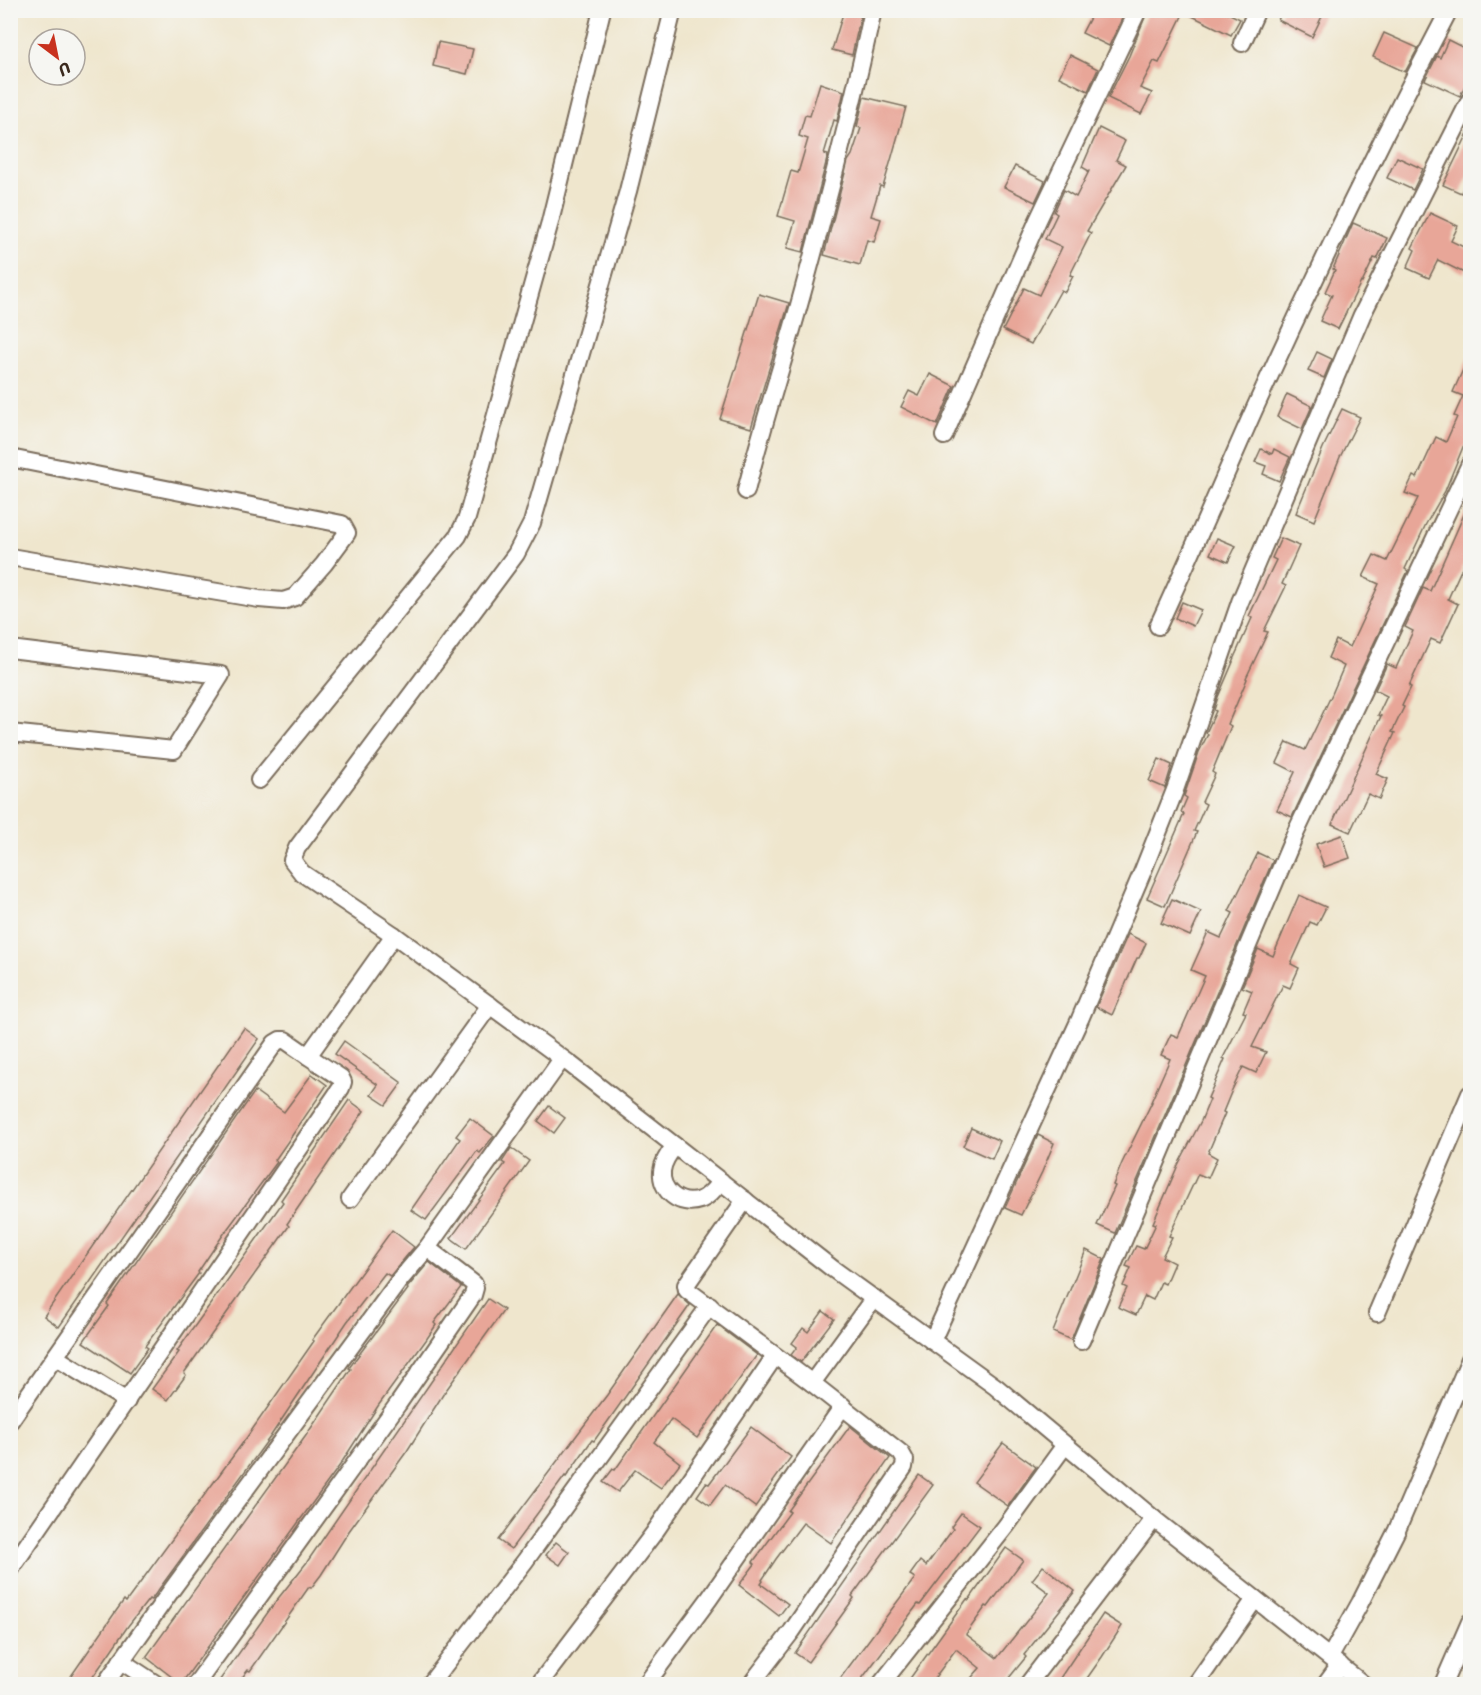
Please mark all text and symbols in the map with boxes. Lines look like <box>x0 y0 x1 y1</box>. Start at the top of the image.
north arrow <box>27 27 87 87</box>
text: U <box>51 54 77 85</box>

